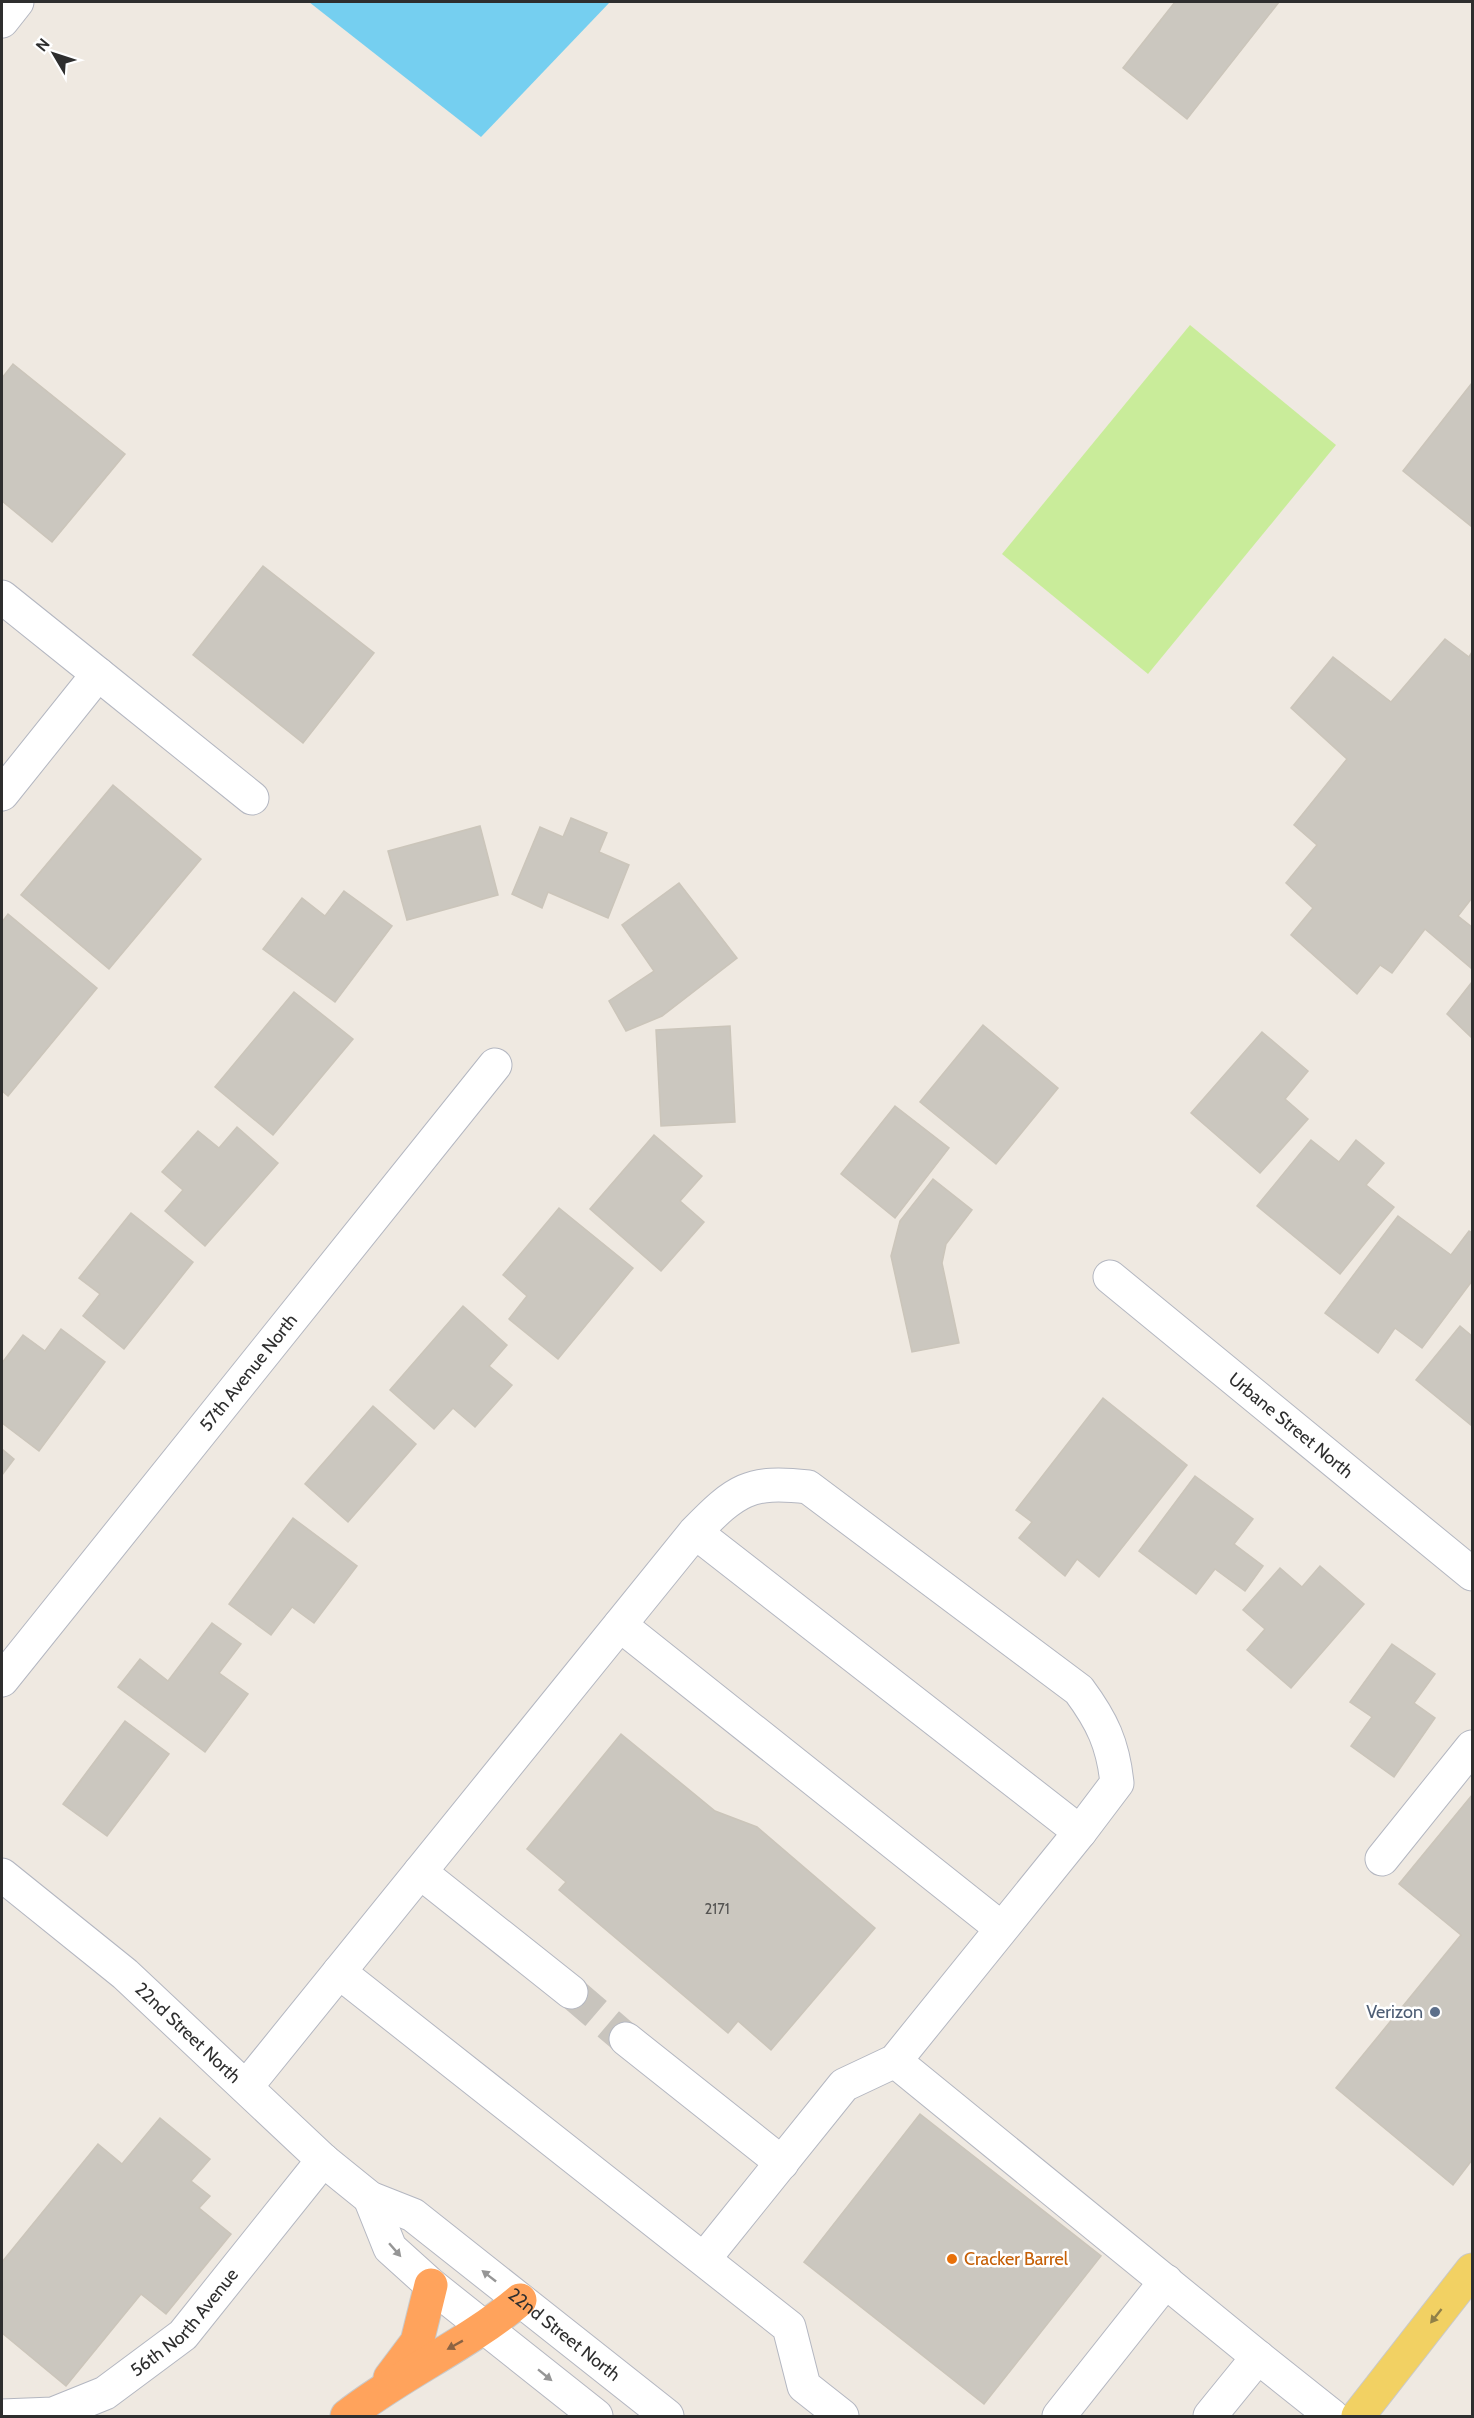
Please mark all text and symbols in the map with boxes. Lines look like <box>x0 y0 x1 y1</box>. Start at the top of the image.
north arrow <box>24 24 84 84</box>
text: N <box>32 35 54 55</box>
street label: 57th Avenue North <box>195 1310 302 1436</box>
street label: Urbane Street North <box>1224 1368 1358 1483</box>
house number: 2171 <box>704 1900 730 1918</box>
street label: 22nd Street North <box>130 1978 245 2088</box>
place label: Verizon <box>1366 2001 1423 2023</box>
marker: Verizon <box>1428 2005 1442 2019</box>
one-way arrow <box>388 2243 402 2258</box>
place label: Cracker Barrel <box>964 2248 1069 2270</box>
marker: Cracker Barrel <box>945 2252 959 2266</box>
street label: 56th North Avenue <box>126 2264 243 2381</box>
one-way arrow <box>482 2270 497 2282</box>
street label: 22nd Street North <box>504 2283 625 2386</box>
one-way arrow <box>1431 2309 1443 2324</box>
one-way arrow <box>446 2340 463 2350</box>
one-way arrow <box>537 2368 552 2380</box>

